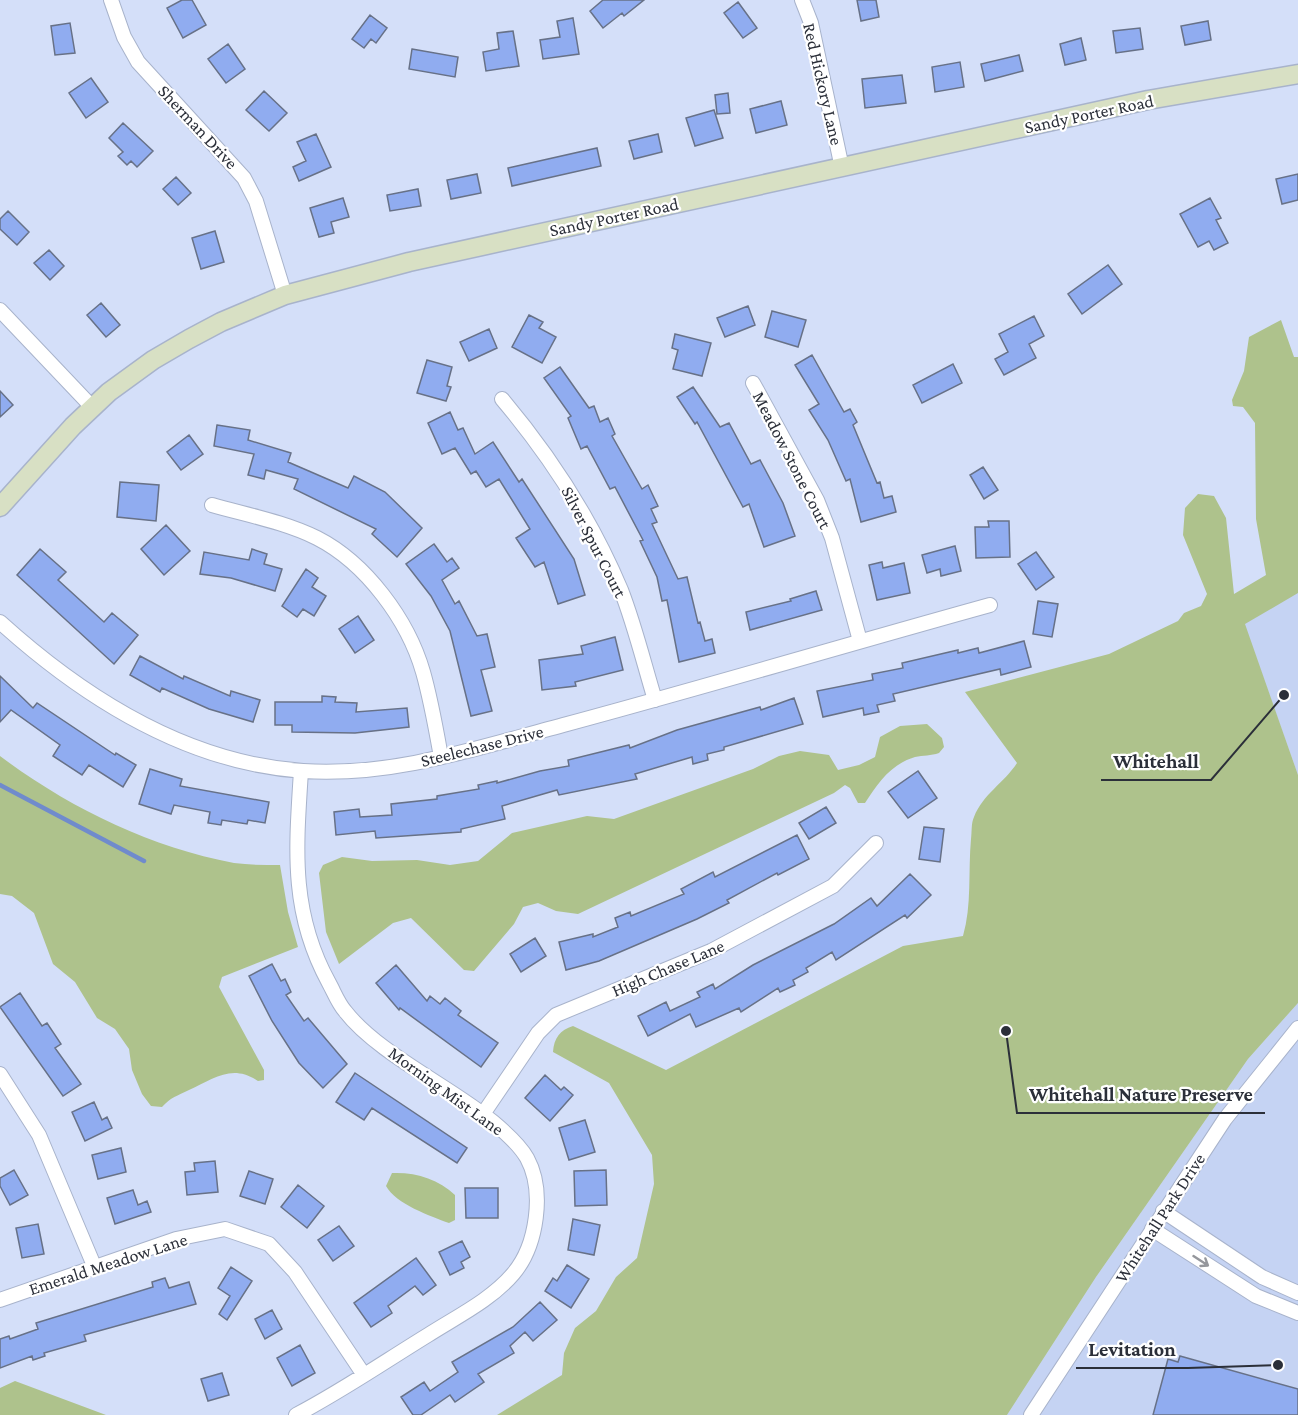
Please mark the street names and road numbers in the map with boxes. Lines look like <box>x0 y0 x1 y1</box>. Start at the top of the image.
street label: Red Hickory Lane <box>799 21 847 147</box>
street label: Sherman Drive <box>154 81 242 173</box>
street label: Sandy Porter Road <box>1023 90 1156 137</box>
street label: Sandy Porter Road <box>548 193 681 240</box>
street label: Meadow Stone Court <box>749 388 836 533</box>
street label: Silver Spur Court <box>557 483 631 602</box>
street label: Steelechase Drive <box>419 721 545 771</box>
street label: High Chase Lane <box>609 935 727 1001</box>
street label: Morning Mist Lane <box>385 1043 508 1140</box>
street label: Whitehall Park Drive <box>1111 1150 1209 1286</box>
street label: Emerald Meadow Lane <box>26 1229 190 1299</box>

